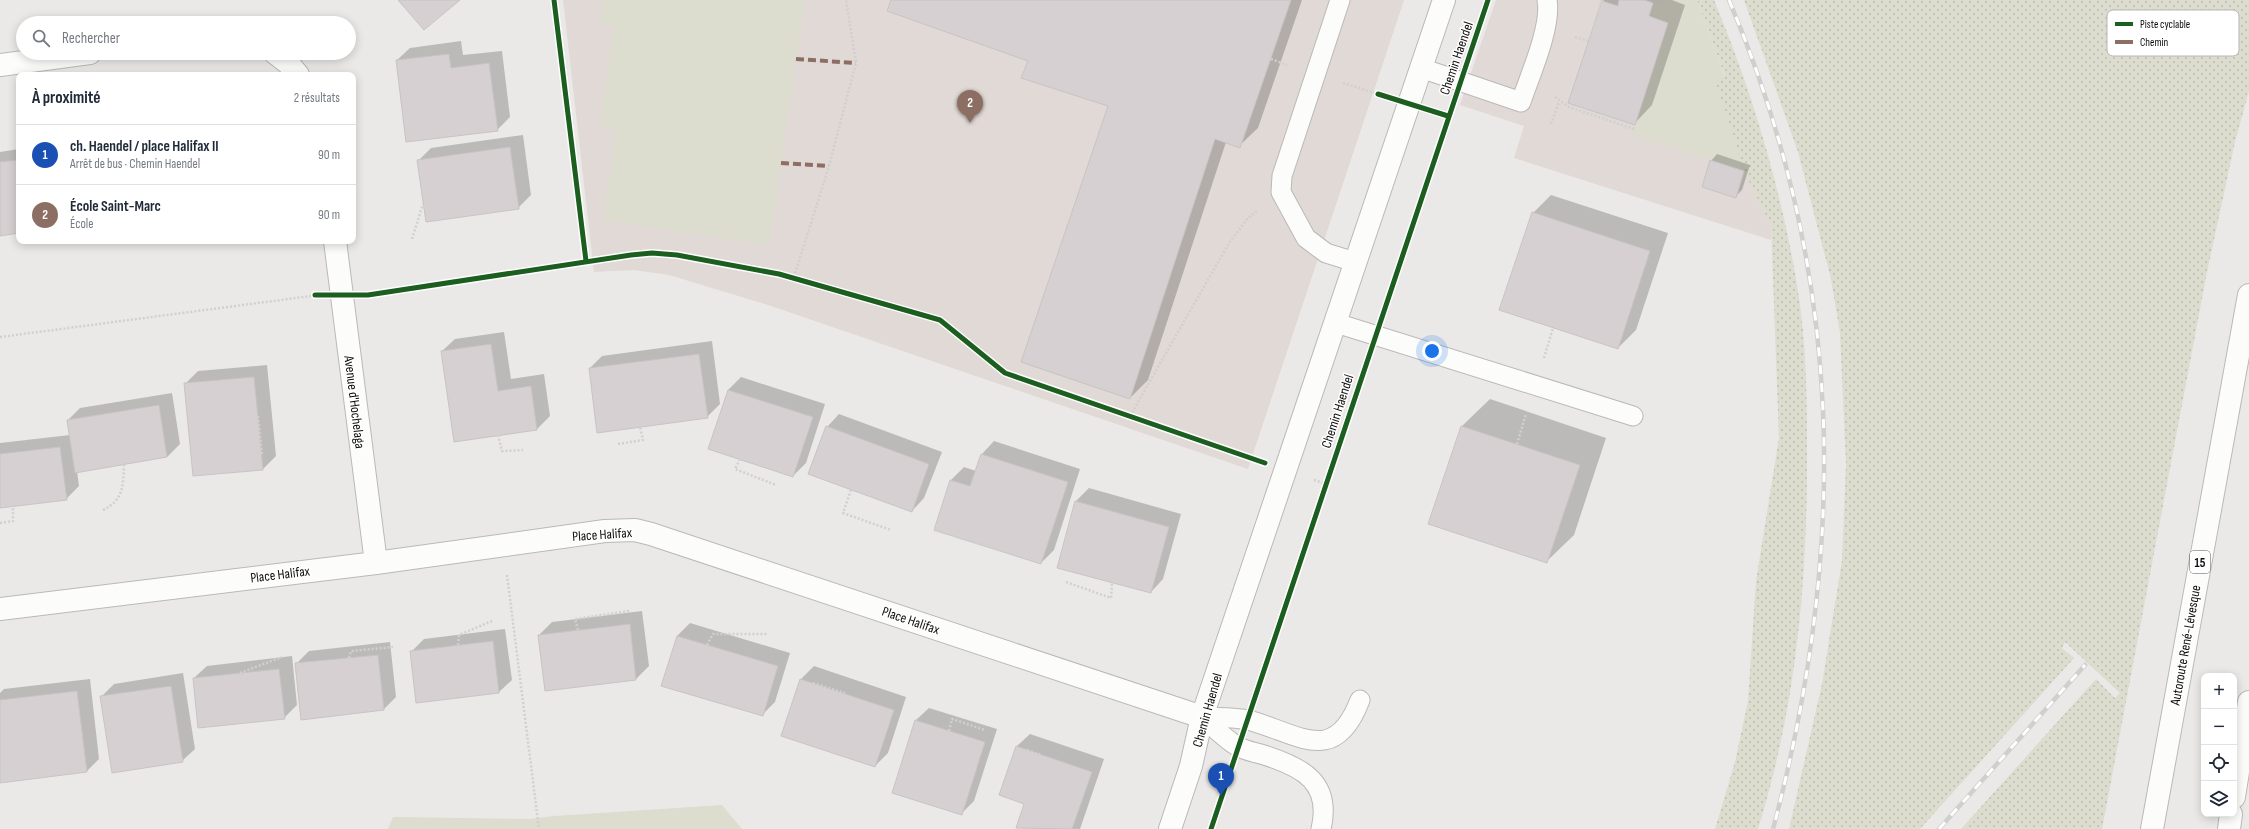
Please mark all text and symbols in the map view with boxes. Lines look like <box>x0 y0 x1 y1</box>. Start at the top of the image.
legend <box>2107 10 2239 56</box>
search box <box>16 16 356 60</box>
text: Piste cyclable <box>2140 18 2190 31</box>
street label: Chemin Haendel <box>1436 19 1477 97</box>
icon: search <box>30 27 52 49</box>
text: Rechercher <box>62 29 120 48</box>
text: Chemin <box>2140 36 2169 49</box>
text: À proximité <box>32 88 100 108</box>
text: 2 résultats <box>294 90 340 106</box>
pin: 2 <box>957 90 983 123</box>
text: ch. Haendel / place Halifax II <box>70 137 219 156</box>
text: 1 <box>42 147 48 163</box>
text: 90 m <box>318 147 340 163</box>
text: Arrêt de bus · Chemin Haendel <box>70 156 200 172</box>
text: École Saint-Marc <box>70 197 161 216</box>
text: 2 <box>42 207 48 223</box>
text: 90 m <box>318 207 340 223</box>
text: École <box>70 216 93 232</box>
your location <box>1422 341 1442 361</box>
street label: Avenue d'Hochelaga <box>340 354 369 449</box>
street label: Chemin Haendel <box>1318 372 1357 450</box>
street label: Place Halifax <box>572 524 633 545</box>
road number: 15 <box>2190 551 2210 573</box>
street label: Place Halifax <box>249 562 312 587</box>
street label: Autoroute René-Lévesque <box>2166 584 2204 708</box>
street label: Place Halifax <box>880 603 943 638</box>
street label: Chemin Haendel <box>1189 671 1226 749</box>
map controls <box>2201 673 2237 817</box>
button: + <box>2201 673 2237 709</box>
button: − <box>2201 709 2237 745</box>
button: locate <box>2201 745 2237 781</box>
pin: 1 <box>1208 763 1234 796</box>
button: layers <box>2201 781 2237 817</box>

